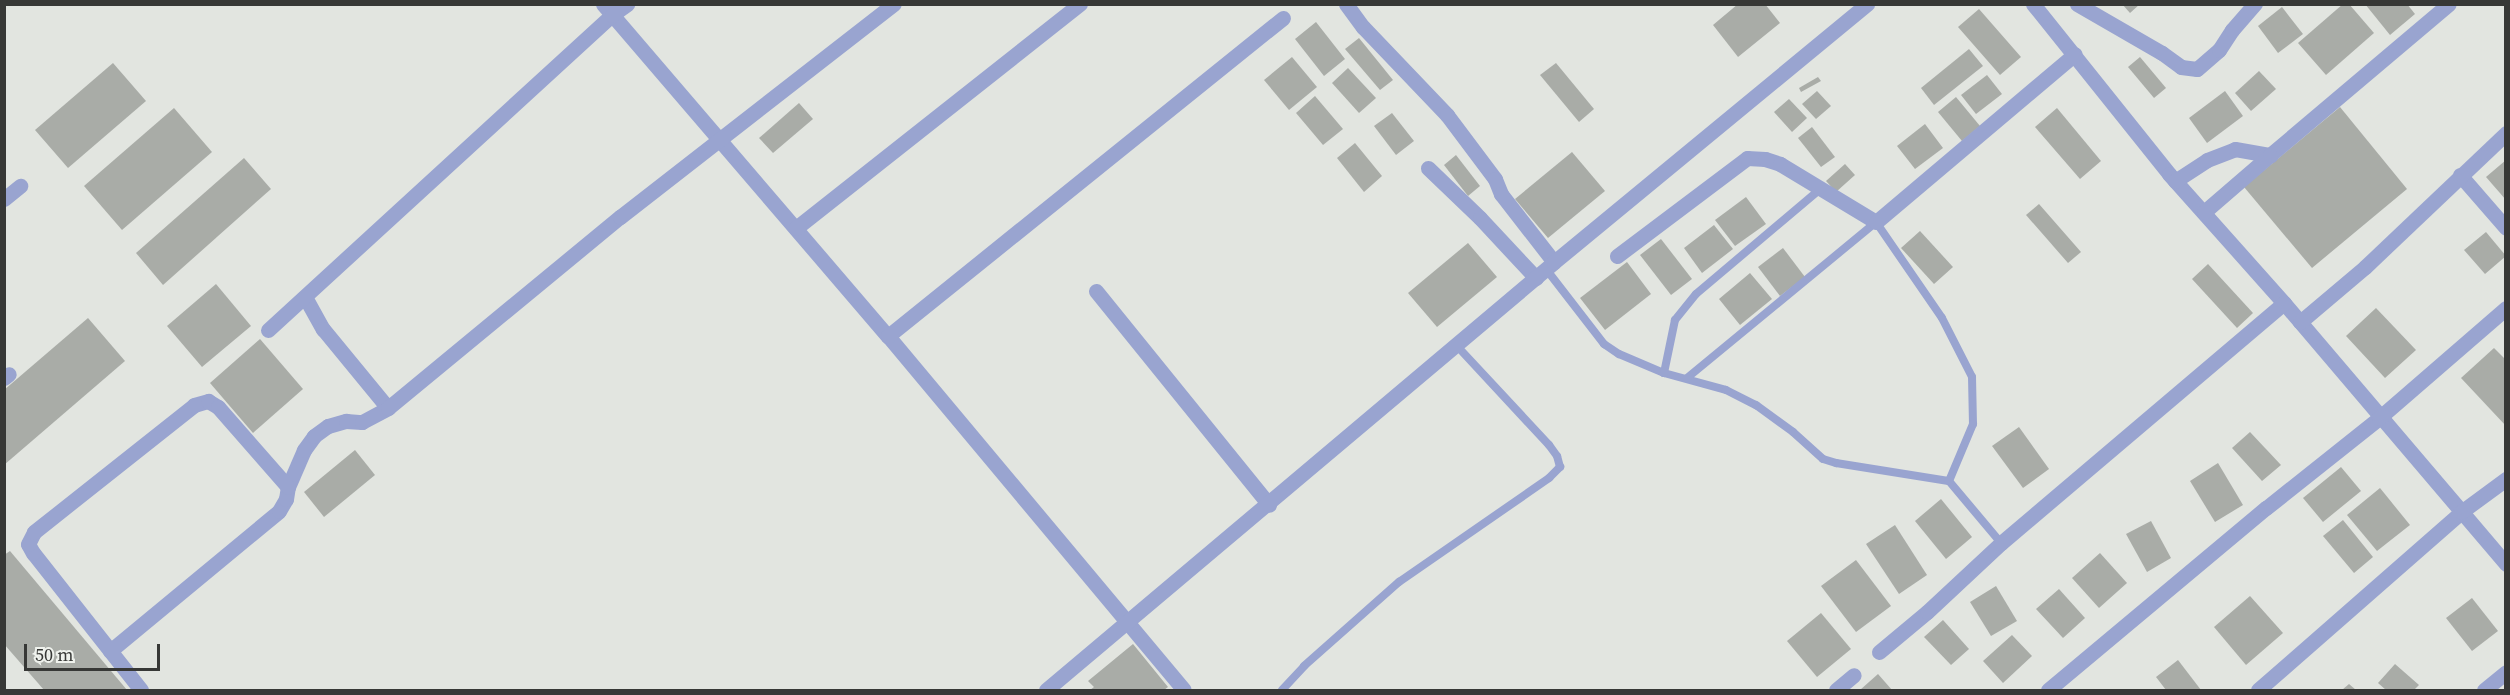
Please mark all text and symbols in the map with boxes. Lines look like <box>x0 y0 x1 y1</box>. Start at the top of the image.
scale bar <box>27 632 164 670</box>
text: 50 m <box>35 642 73 667</box>

